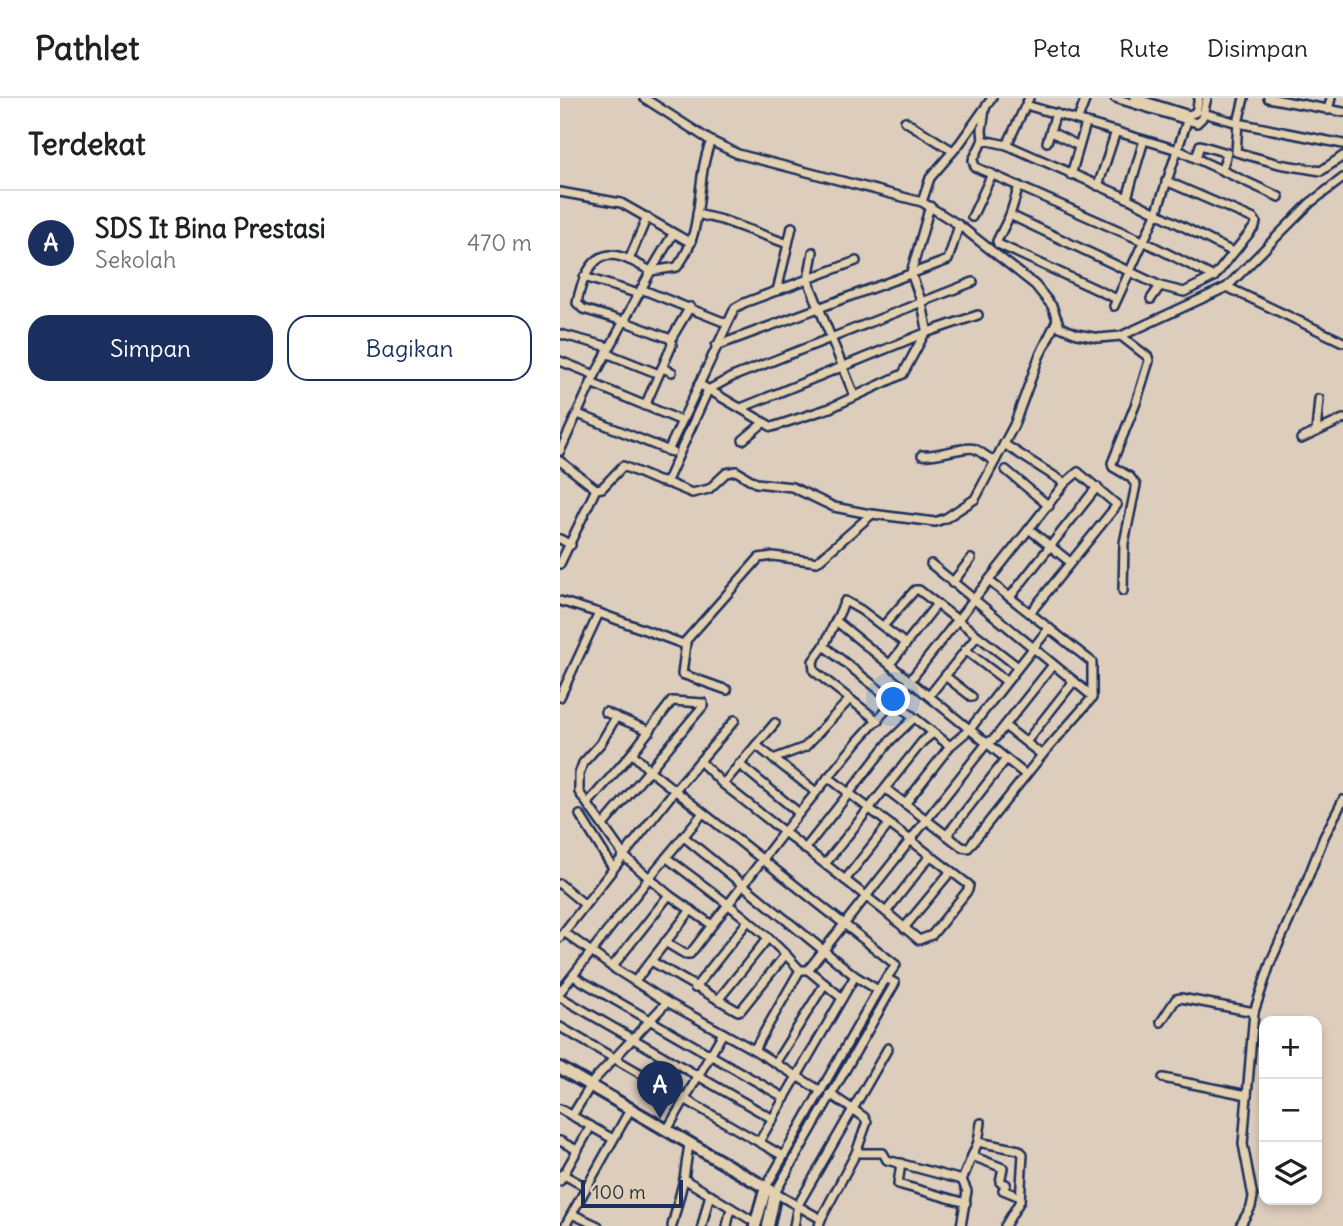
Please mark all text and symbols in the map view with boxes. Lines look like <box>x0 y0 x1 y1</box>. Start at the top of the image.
text: Pathlet <box>35 27 139 69</box>
text: Peta <box>1033 33 1081 63</box>
text: Rute <box>1119 33 1169 63</box>
text: Disimpan <box>1207 33 1308 63</box>
text: Terdekat <box>28 125 146 163</box>
text: SDS It Bina Prestasi <box>95 212 326 245</box>
text: A <box>44 228 58 257</box>
text: 470 m <box>467 228 532 257</box>
text: Sekolah <box>95 245 176 274</box>
button: Simpan <box>28 315 273 381</box>
button: Bagikan <box>287 315 532 381</box>
your location <box>876 682 910 716</box>
map controls <box>1259 1016 1322 1205</box>
button: + <box>1259 1016 1322 1079</box>
pin: A <box>637 1061 683 1119</box>
button: − <box>1259 1079 1322 1142</box>
button: layers <box>1259 1142 1322 1205</box>
scale bar <box>581 1177 682 1209</box>
text: 100 m <box>592 1180 646 1204</box>

